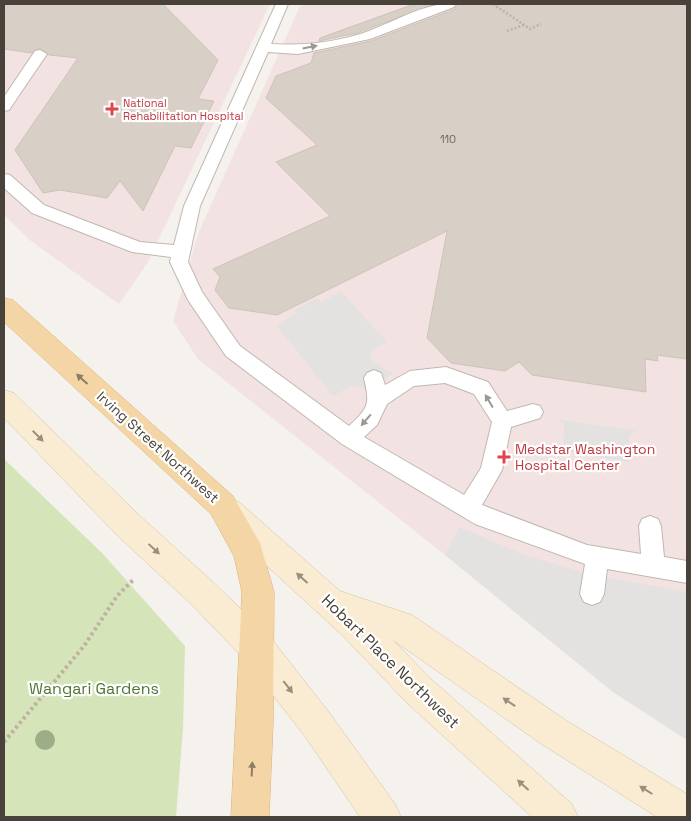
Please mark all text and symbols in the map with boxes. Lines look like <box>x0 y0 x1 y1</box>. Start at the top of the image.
one-way arrow <box>303 43 319 51</box>
place label: National Rehabilitation Hospital <box>123 96 243 123</box>
marker: National Rehabilitation Hospital <box>105 102 119 116</box>
house number: 110 <box>440 132 456 146</box>
one-way arrow <box>77 373 89 385</box>
street label: Irving Street Northwest <box>93 387 223 507</box>
one-way arrow <box>484 394 494 407</box>
one-way arrow <box>361 414 372 427</box>
one-way arrow <box>32 429 44 441</box>
place label: Medstar Washington Hospital Center <box>515 440 655 474</box>
marker: Medstar Washington Hospital Center <box>497 450 511 464</box>
one-way arrow <box>148 543 160 555</box>
one-way arrow <box>297 572 309 584</box>
street label: Hobart Place Northwest <box>317 590 464 733</box>
park label: Wangari Gardens <box>29 678 159 699</box>
one-way arrow <box>283 680 294 693</box>
one-way arrow <box>502 697 516 707</box>
one-way arrow <box>249 760 257 776</box>
one-way arrow <box>517 779 529 791</box>
one-way arrow <box>639 785 652 794</box>

